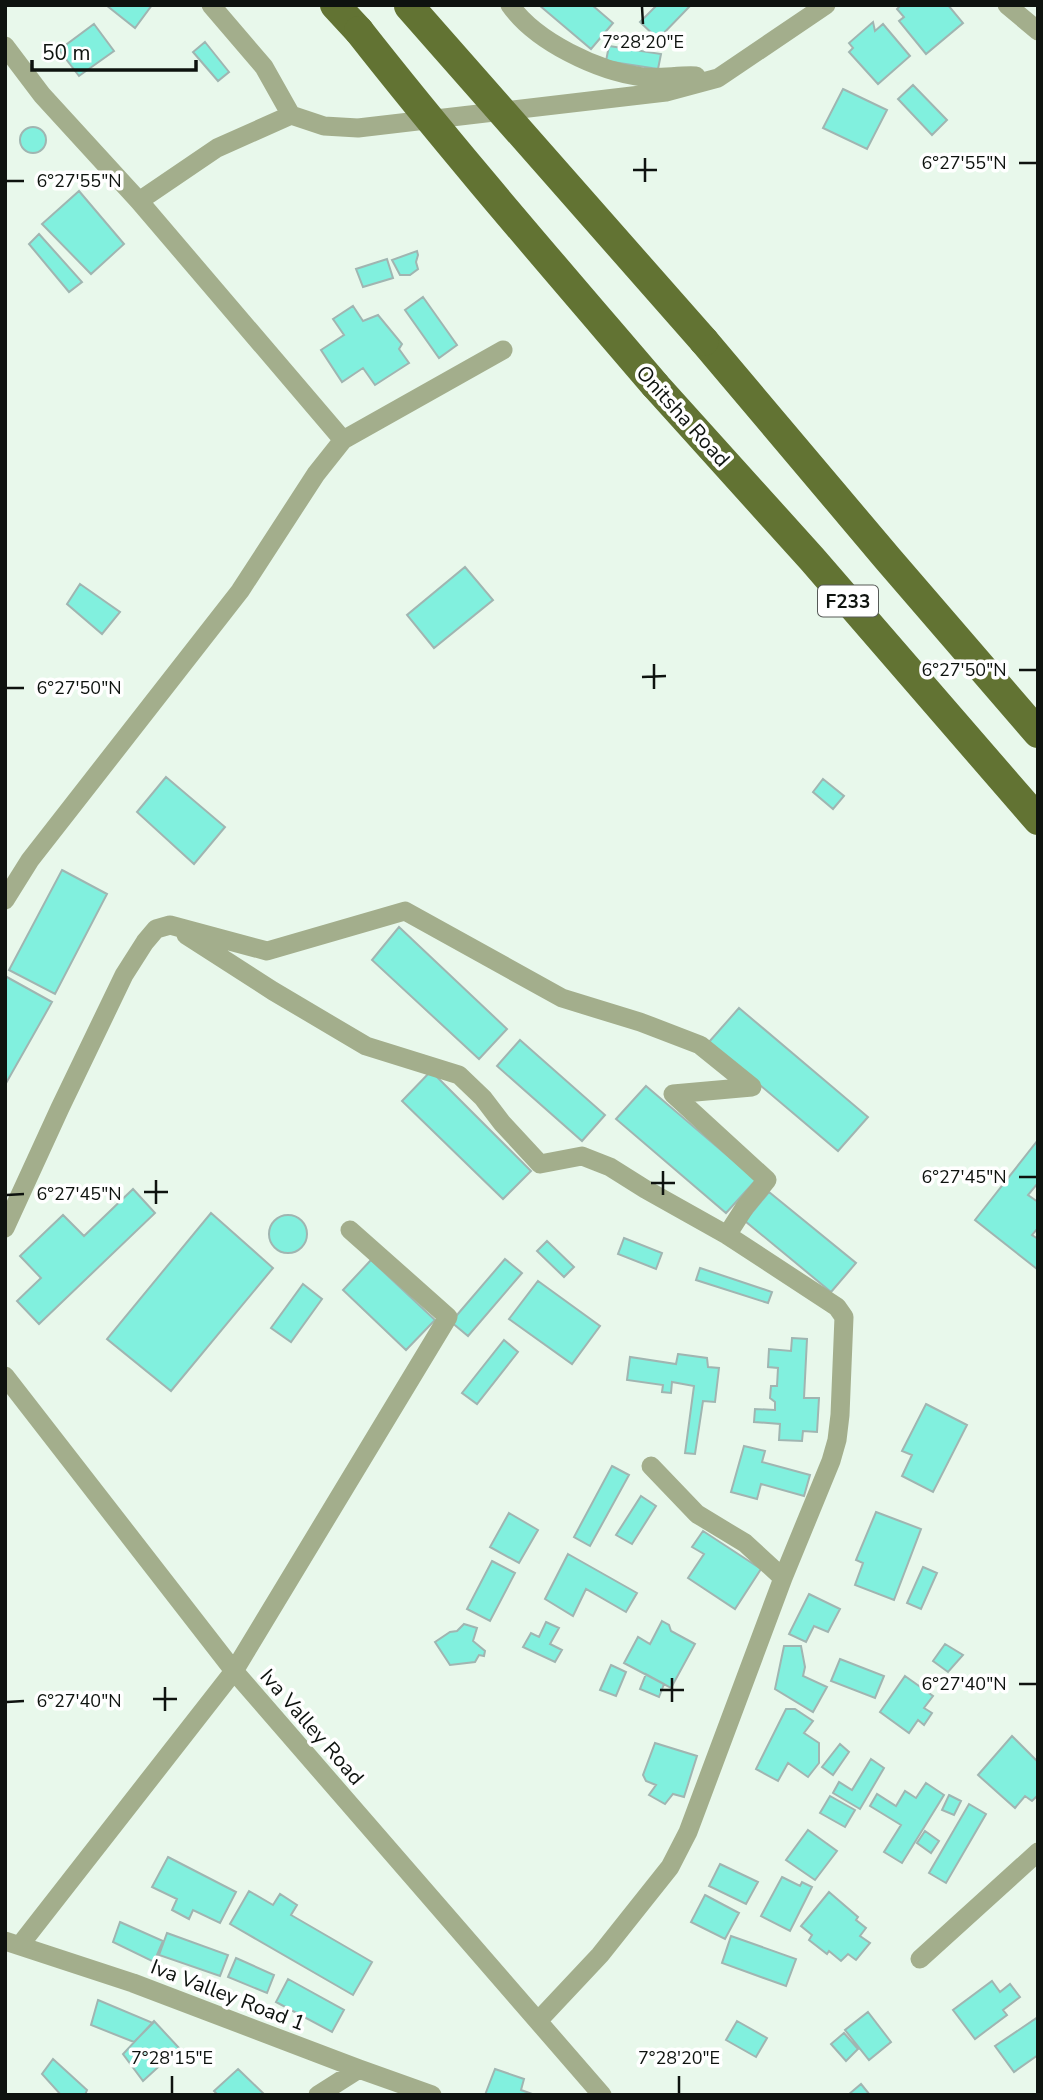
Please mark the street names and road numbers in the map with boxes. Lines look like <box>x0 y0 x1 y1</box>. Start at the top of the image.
street label: Onitsha Road <box>630 359 736 473</box>
road number: F233 <box>818 586 878 616</box>
street label: Iva Valley Road <box>254 1663 370 1791</box>
street label: Iva Valley Road 1 <box>147 1953 309 2037</box>

